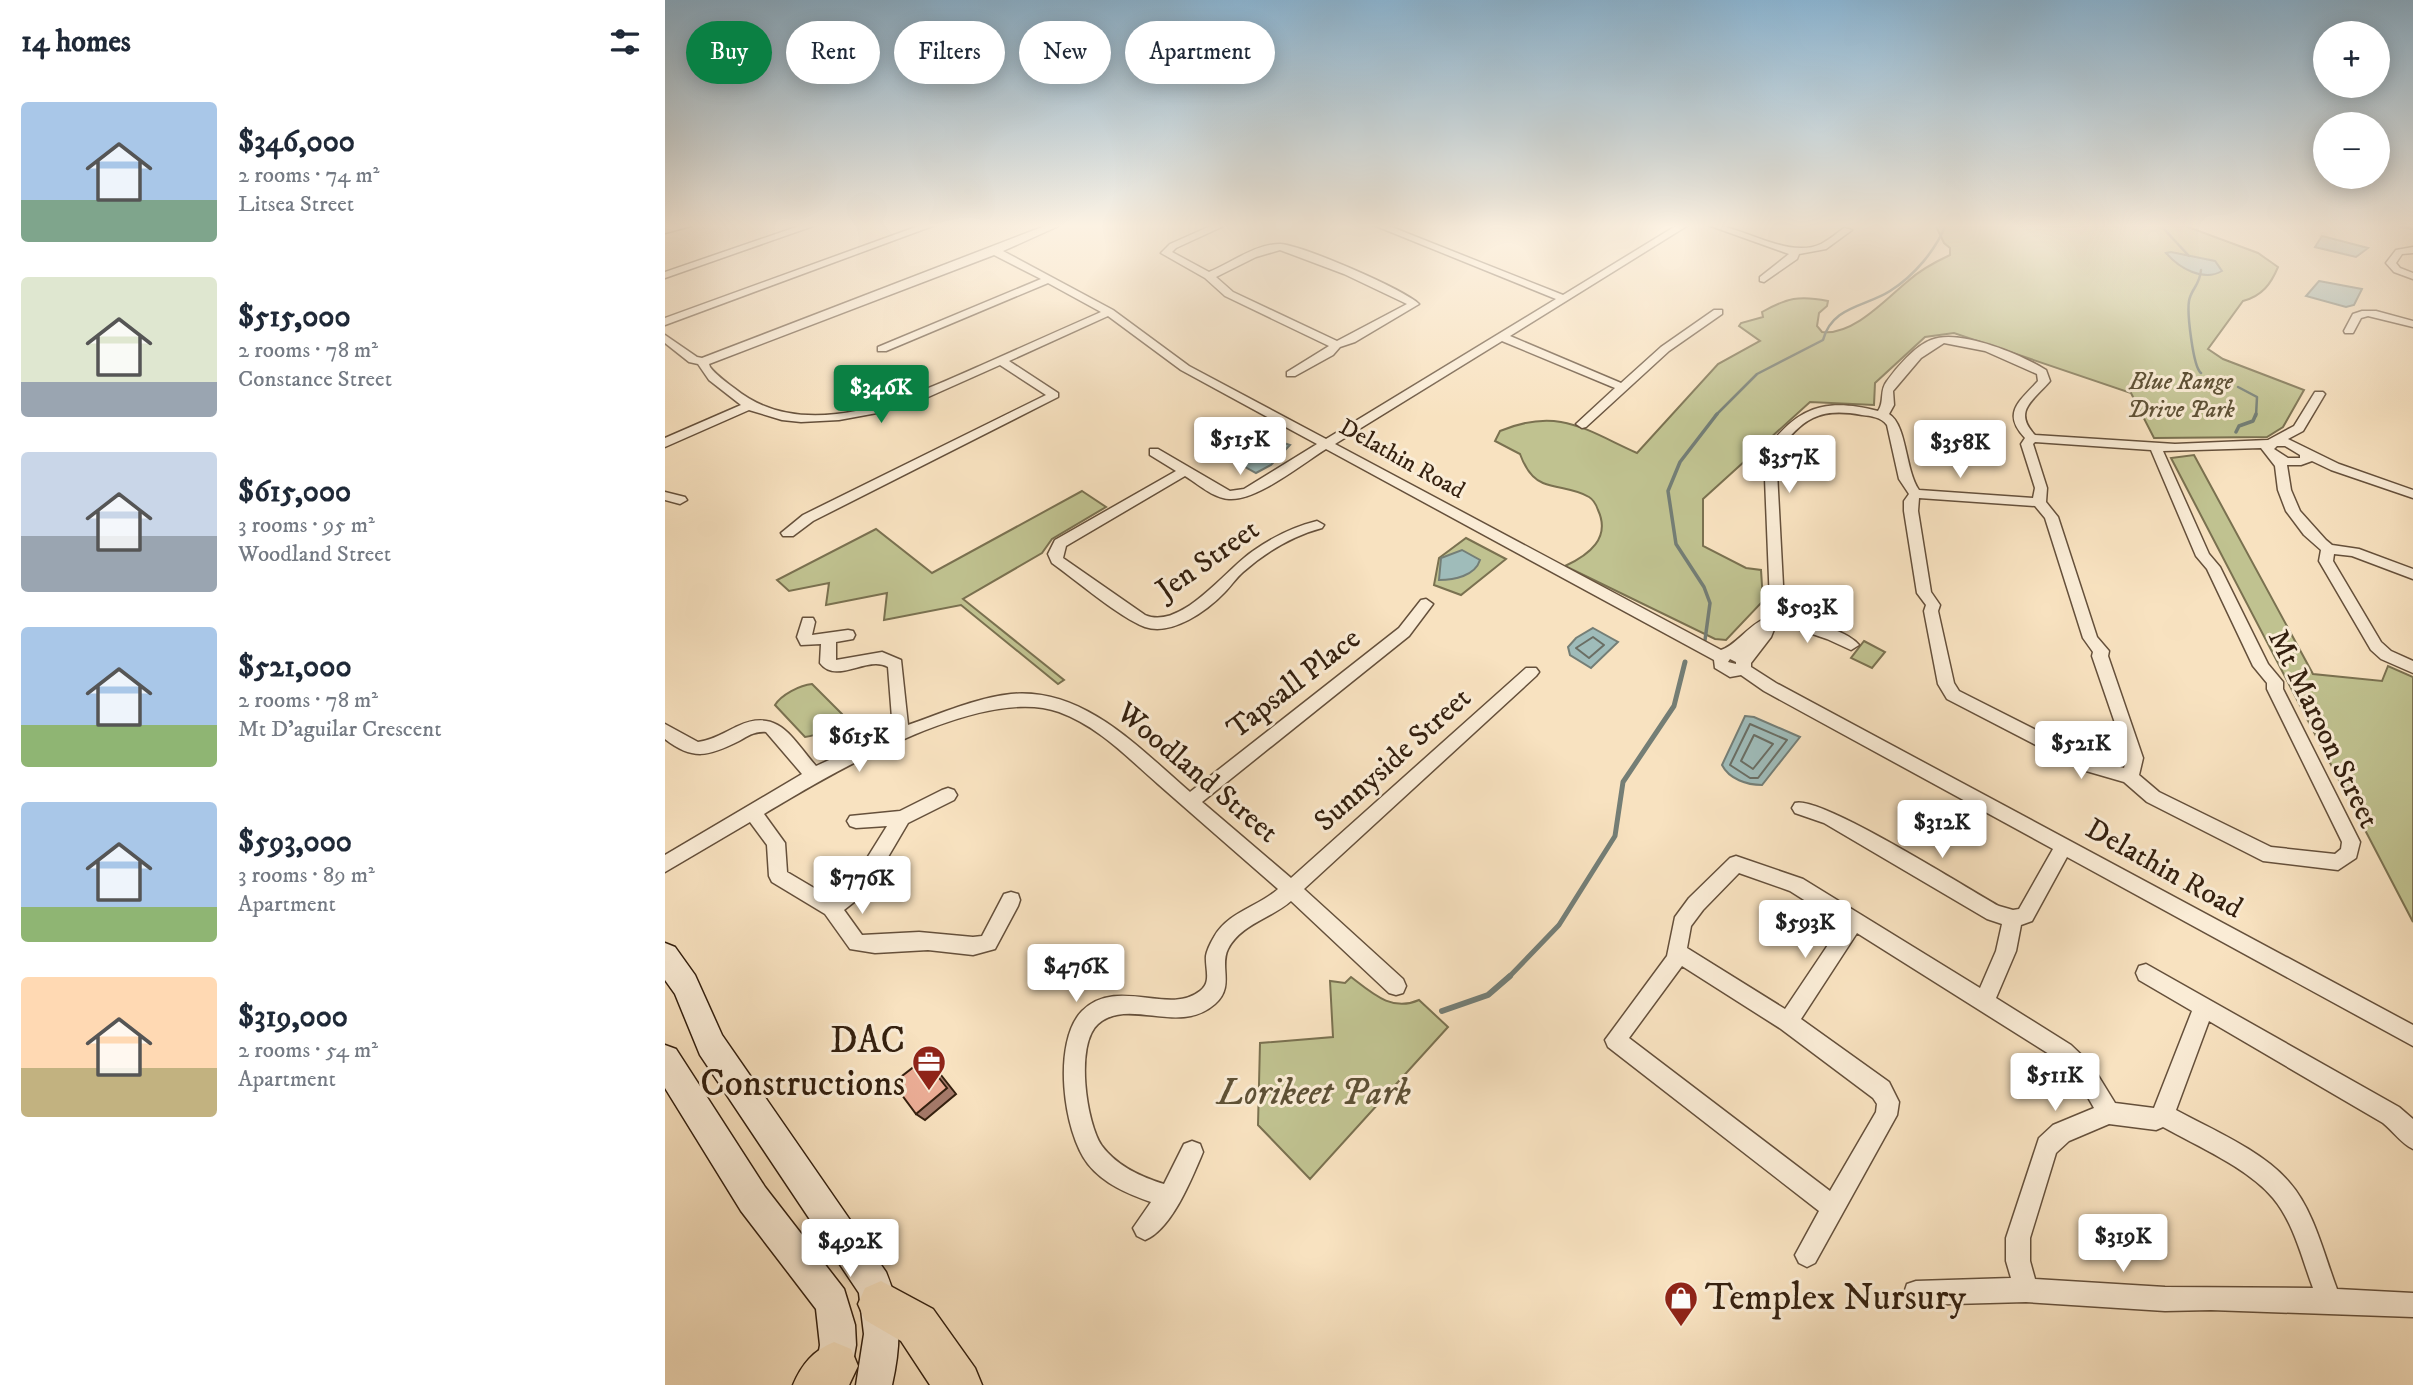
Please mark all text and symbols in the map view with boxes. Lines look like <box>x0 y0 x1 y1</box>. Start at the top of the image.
chip: Buy <box>686 21 772 84</box>
chip: Rent <box>786 21 880 84</box>
chip: Filters <box>894 21 1005 84</box>
chip: New <box>1019 21 1111 84</box>
chip: Apartment <box>1125 21 1275 84</box>
map controls <box>2313 21 2390 189</box>
button: + <box>2313 21 2390 98</box>
icon: filters <box>606 23 644 61</box>
text: 14 homes <box>21 24 131 61</box>
button: − <box>2313 112 2390 189</box>
text: $346,000 <box>238 124 355 161</box>
icon: home <box>77 130 161 214</box>
text: 2 rooms · 74 m² <box>238 161 379 190</box>
text: Litsea Street <box>238 190 354 219</box>
text: $515,000 <box>238 299 351 336</box>
icon: home <box>77 305 161 389</box>
text: 2 rooms · 78 m² <box>238 336 378 365</box>
text: Constance Street <box>238 365 392 394</box>
pin: $346K <box>832 366 930 425</box>
park label: Blue Range Drive Park <box>2127 367 2235 425</box>
text: $346K <box>850 373 912 402</box>
street label: Delathin Road <box>1334 412 1470 506</box>
pin: $515K <box>1191 418 1289 477</box>
pin: $358K <box>1911 420 2009 480</box>
text: $515K <box>1210 425 1270 454</box>
text: $358K <box>1930 428 1990 457</box>
pin: $357K <box>1740 435 1838 495</box>
text: $357K <box>1759 443 1819 472</box>
text: $615,000 <box>238 474 351 511</box>
icon: home <box>77 480 161 564</box>
text: 3 rooms · 95 m² <box>238 511 375 540</box>
street label: Jen Street <box>1147 511 1266 610</box>
text: Woodland Street <box>238 540 391 569</box>
pin: $503K <box>1758 586 1856 645</box>
text: $503K <box>1776 593 1838 622</box>
street label: Tapsall Place <box>1220 620 1368 748</box>
street label: Mt Maroon Street <box>2259 624 2387 834</box>
text: $521,000 <box>238 649 352 686</box>
icon: home <box>77 655 161 739</box>
street label: Sunnyside Street <box>1307 680 1479 840</box>
text: 2 rooms · 78 m² <box>238 686 378 715</box>
street label: Woodland Street <box>1108 694 1285 851</box>
pin: $615K <box>810 714 908 774</box>
text: Mt D'aguilar Crescent <box>238 715 442 744</box>
text: $615K <box>829 722 889 751</box>
pin: $521K <box>2032 722 2130 781</box>
text: $521K <box>2051 729 2111 758</box>
pin: $312K <box>1893 800 1991 860</box>
text: $312K <box>1913 808 1971 837</box>
street label: Delathin Road <box>2079 811 2249 927</box>
text: $593,000 <box>238 824 352 861</box>
icon: home <box>77 830 161 914</box>
pin: $776K <box>813 856 911 916</box>
text: 3 rooms · 89 m² <box>238 861 375 890</box>
text: $776K <box>830 864 894 893</box>
text: Apartment <box>238 890 336 919</box>
pin: $593K <box>1756 900 1854 960</box>
text: $593K <box>1775 908 1835 937</box>
pin: $476K <box>1027 944 1125 1004</box>
text: $476K <box>1043 952 1109 981</box>
text: $319,000 <box>238 999 348 1036</box>
icon: home <box>77 1005 161 1089</box>
place label: DAC Constructions <box>700 1018 905 1108</box>
text: 2 rooms · 54 m² <box>238 1036 378 1065</box>
office icon: DAC Constructions <box>910 1043 948 1092</box>
pin: $511K <box>2006 1054 2104 1113</box>
text: $511K <box>2026 1061 2084 1090</box>
text: Apartment <box>238 1065 336 1094</box>
park label: Lorikeet Park <box>1215 1070 1411 1117</box>
pin: $319K <box>2074 1214 2172 1274</box>
pin: $492K <box>801 1220 899 1279</box>
text: $319K <box>2094 1222 2152 1251</box>
text: $492K <box>818 1227 882 1256</box>
place label: Templex Nursury <box>1705 1275 1966 1322</box>
shop icon: Templex Nursury <box>1662 1279 1700 1328</box>

